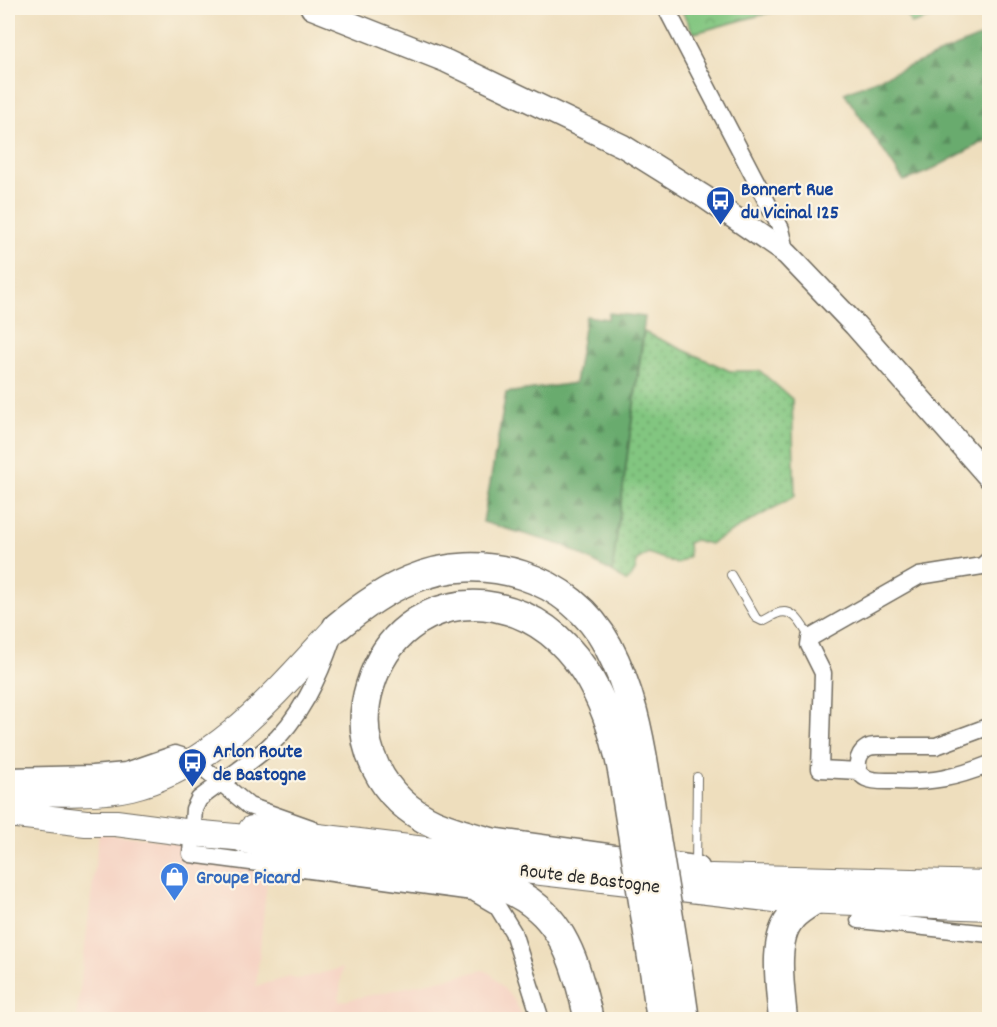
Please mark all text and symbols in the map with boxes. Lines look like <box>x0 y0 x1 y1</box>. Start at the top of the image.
place label: Bonnert Rue du Vicinal 125 <box>741 177 839 228</box>
bus stop icon: Bonnert Rue du Vicinal 125 <box>704 184 736 226</box>
place label: Arlon Route de Bastogne <box>213 739 306 790</box>
bus stop icon: Arlon Route de Bastogne <box>176 746 208 788</box>
street label: Route de Bastogne <box>518 857 662 902</box>
shop icon: Groupe Picard <box>159 860 191 902</box>
place label: Groupe Picard <box>196 865 301 893</box>

